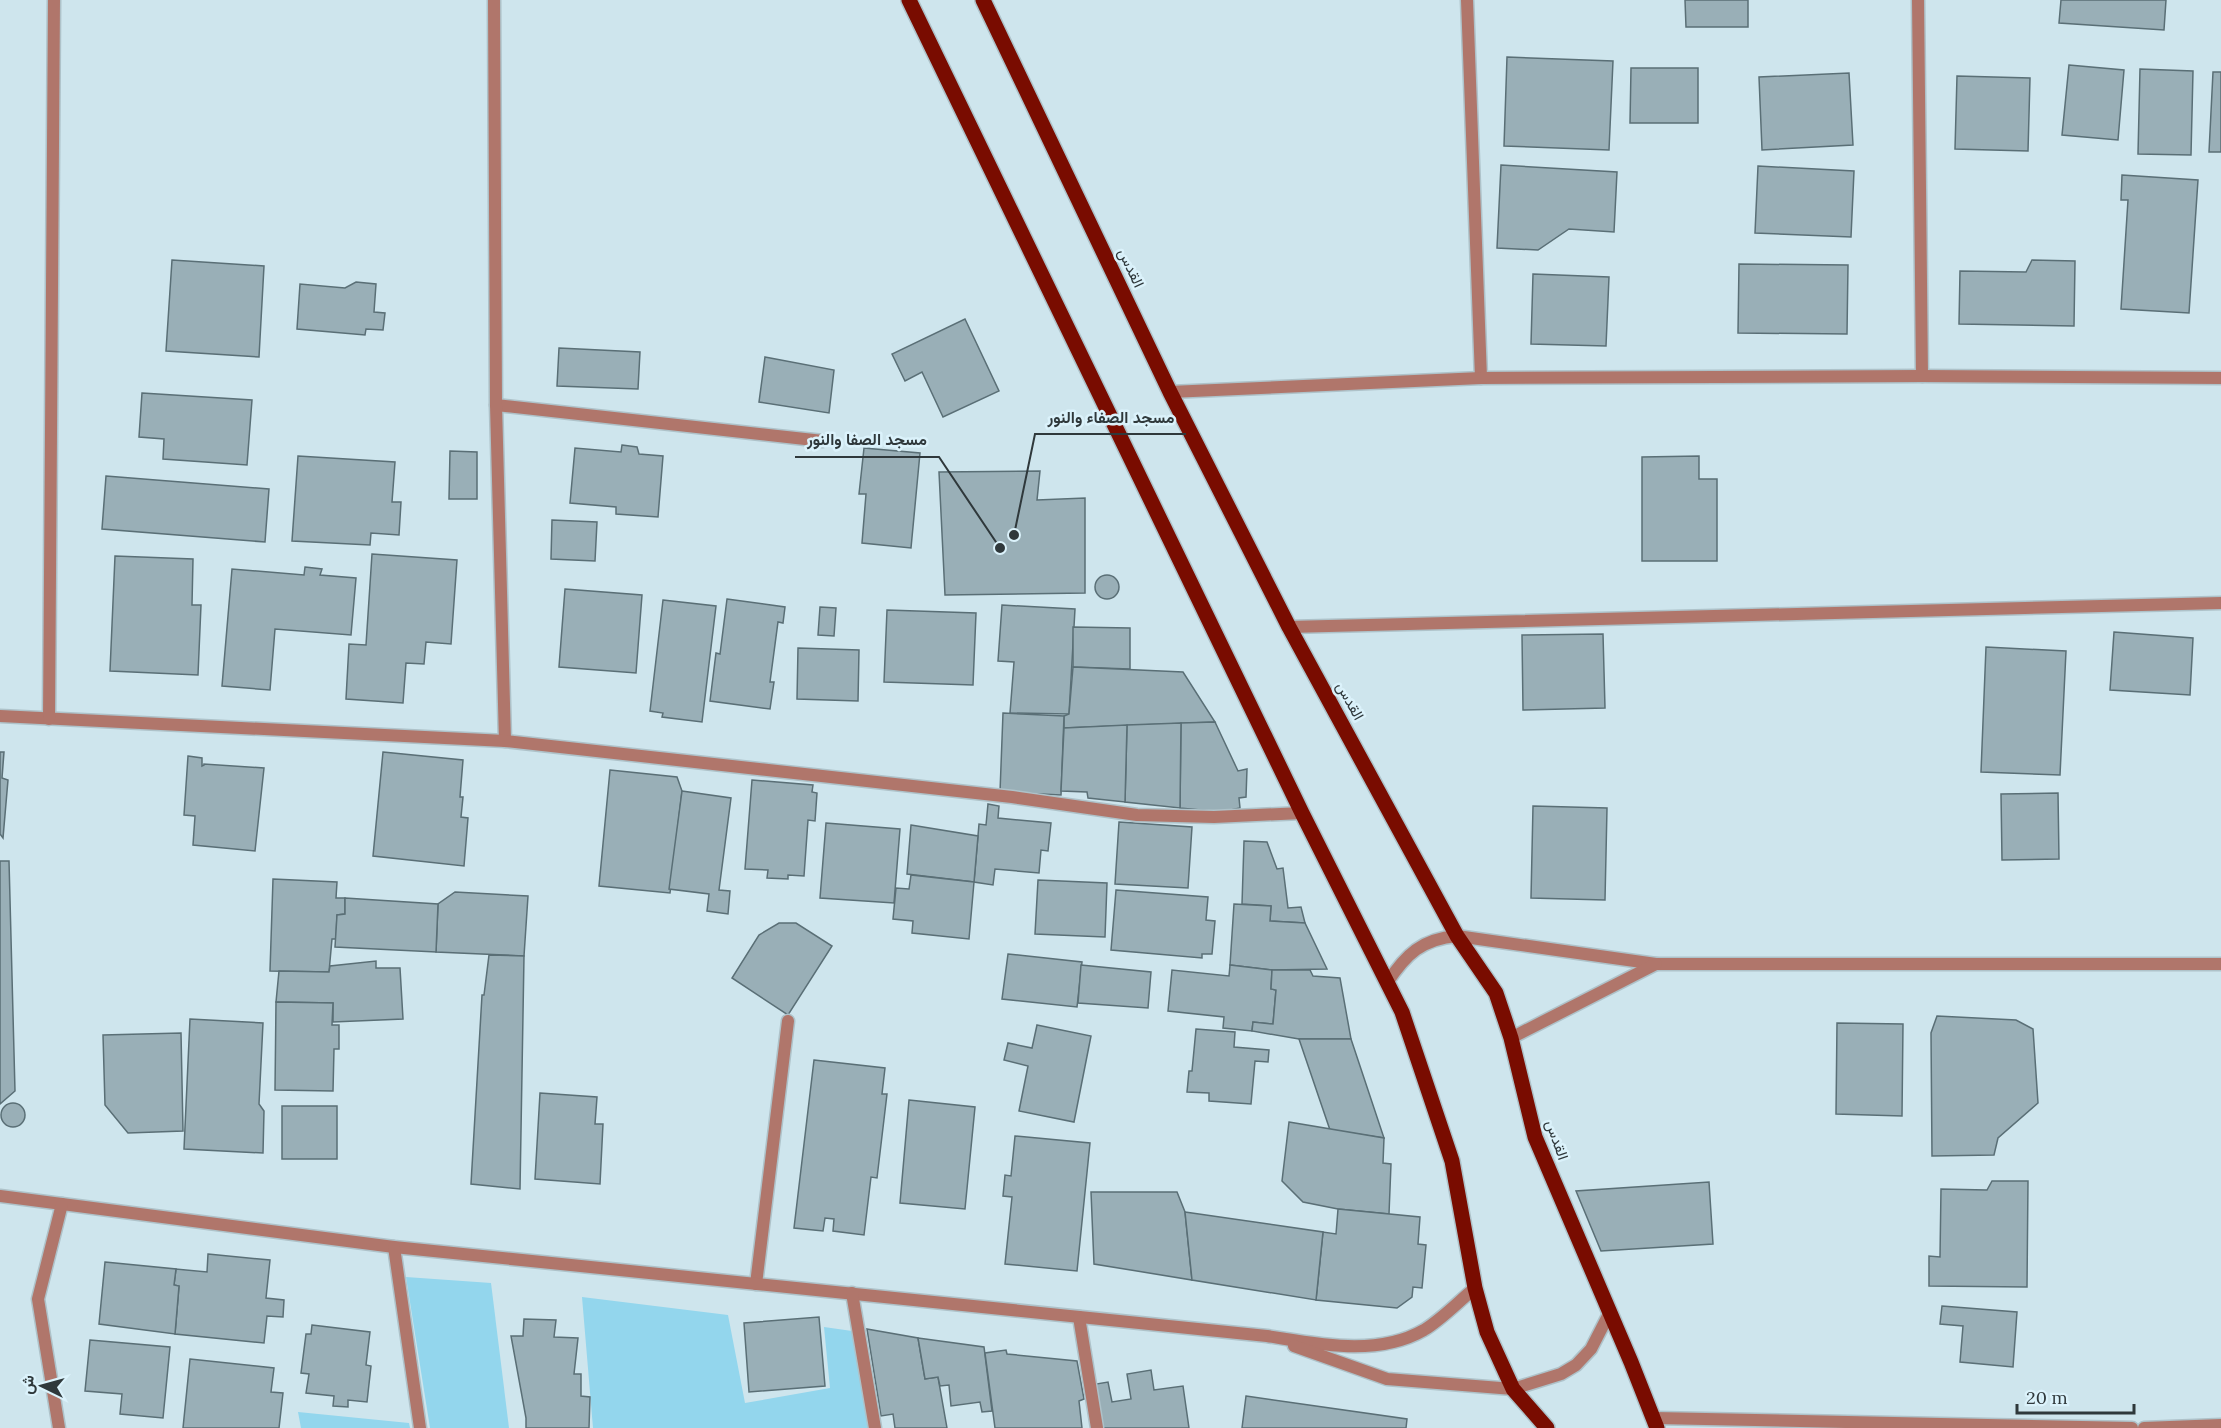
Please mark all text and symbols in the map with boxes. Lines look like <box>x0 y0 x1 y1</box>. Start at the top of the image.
street label: القدس <box>1113 245 1149 291</box>
callout: مسجد الصفاء والنور <box>1035 400 1186 434</box>
text: مسجد الصفاء والنور <box>1047 407 1175 428</box>
callout: مسجد الصفا والنور <box>795 423 939 457</box>
text: مسجد الصفا والنور <box>806 429 927 450</box>
street label: القدس <box>1331 678 1369 724</box>
street label: القدس <box>1541 1117 1573 1163</box>
north arrow <box>12 1356 72 1416</box>
text: ش <box>16 1374 38 1395</box>
scale bar <box>2017 1377 2134 1415</box>
text: 20 m <box>2026 1386 2068 1409</box>

